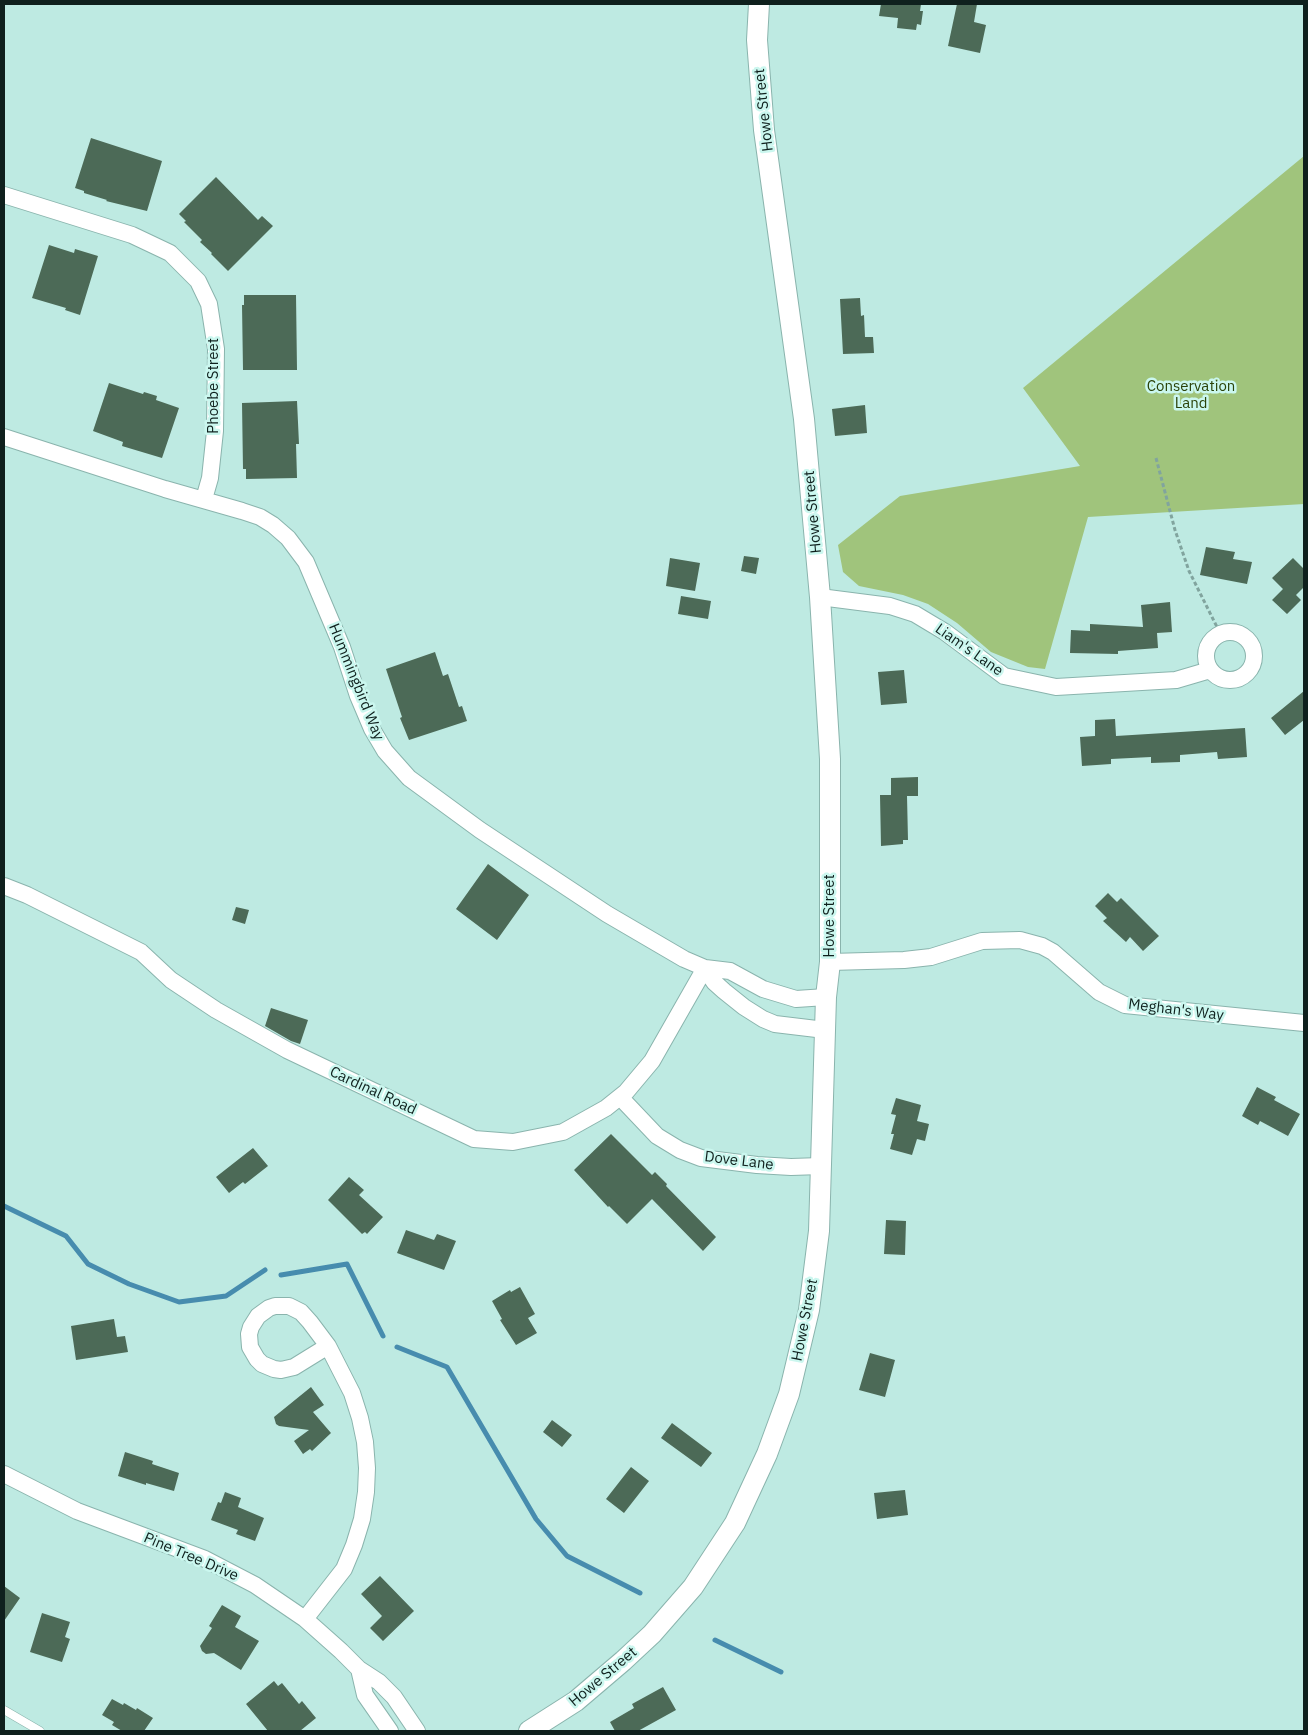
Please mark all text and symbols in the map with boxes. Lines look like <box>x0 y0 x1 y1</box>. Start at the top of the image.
street label: Howe Street <box>751 68 777 152</box>
street label: Phoebe Street <box>205 338 223 434</box>
park label: Conservation Land <box>1147 378 1235 413</box>
street label: Howe Street <box>800 470 826 554</box>
street label: Liam's Lane <box>932 620 1006 680</box>
street label: Hummingbird Way <box>324 621 388 743</box>
street label: Howe Street <box>821 874 839 958</box>
street label: Meghan's Way <box>1127 995 1225 1025</box>
street label: Cardinal Road <box>327 1063 419 1119</box>
street label: Dove Lane <box>703 1148 775 1174</box>
street label: Howe Street <box>788 1277 822 1363</box>
street label: Pine Tree Drive <box>141 1529 241 1585</box>
street label: Howe Street <box>565 1643 641 1711</box>

